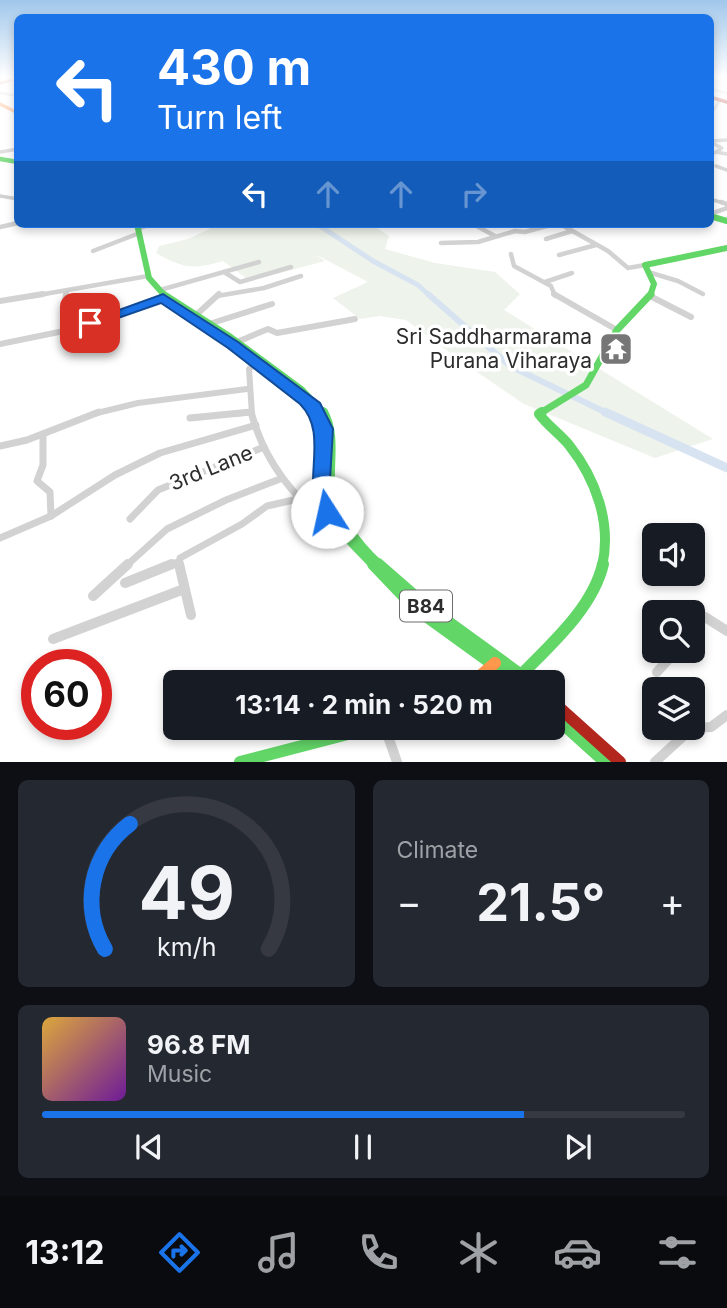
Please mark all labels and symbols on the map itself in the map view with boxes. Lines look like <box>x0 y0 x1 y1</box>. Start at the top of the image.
pin <box>60 293 120 353</box>
place label: Sri Saddharmarama Purana Viharaya <box>396 324 592 373</box>
temple icon: Sri Saddharmarama Purana Viharaya <box>597 330 635 368</box>
street label: 3rd Lane <box>166 440 256 496</box>
position arrow <box>290 475 364 549</box>
road number: B84 <box>400 590 452 622</box>
speed limit sign: 60 <box>21 649 112 740</box>

